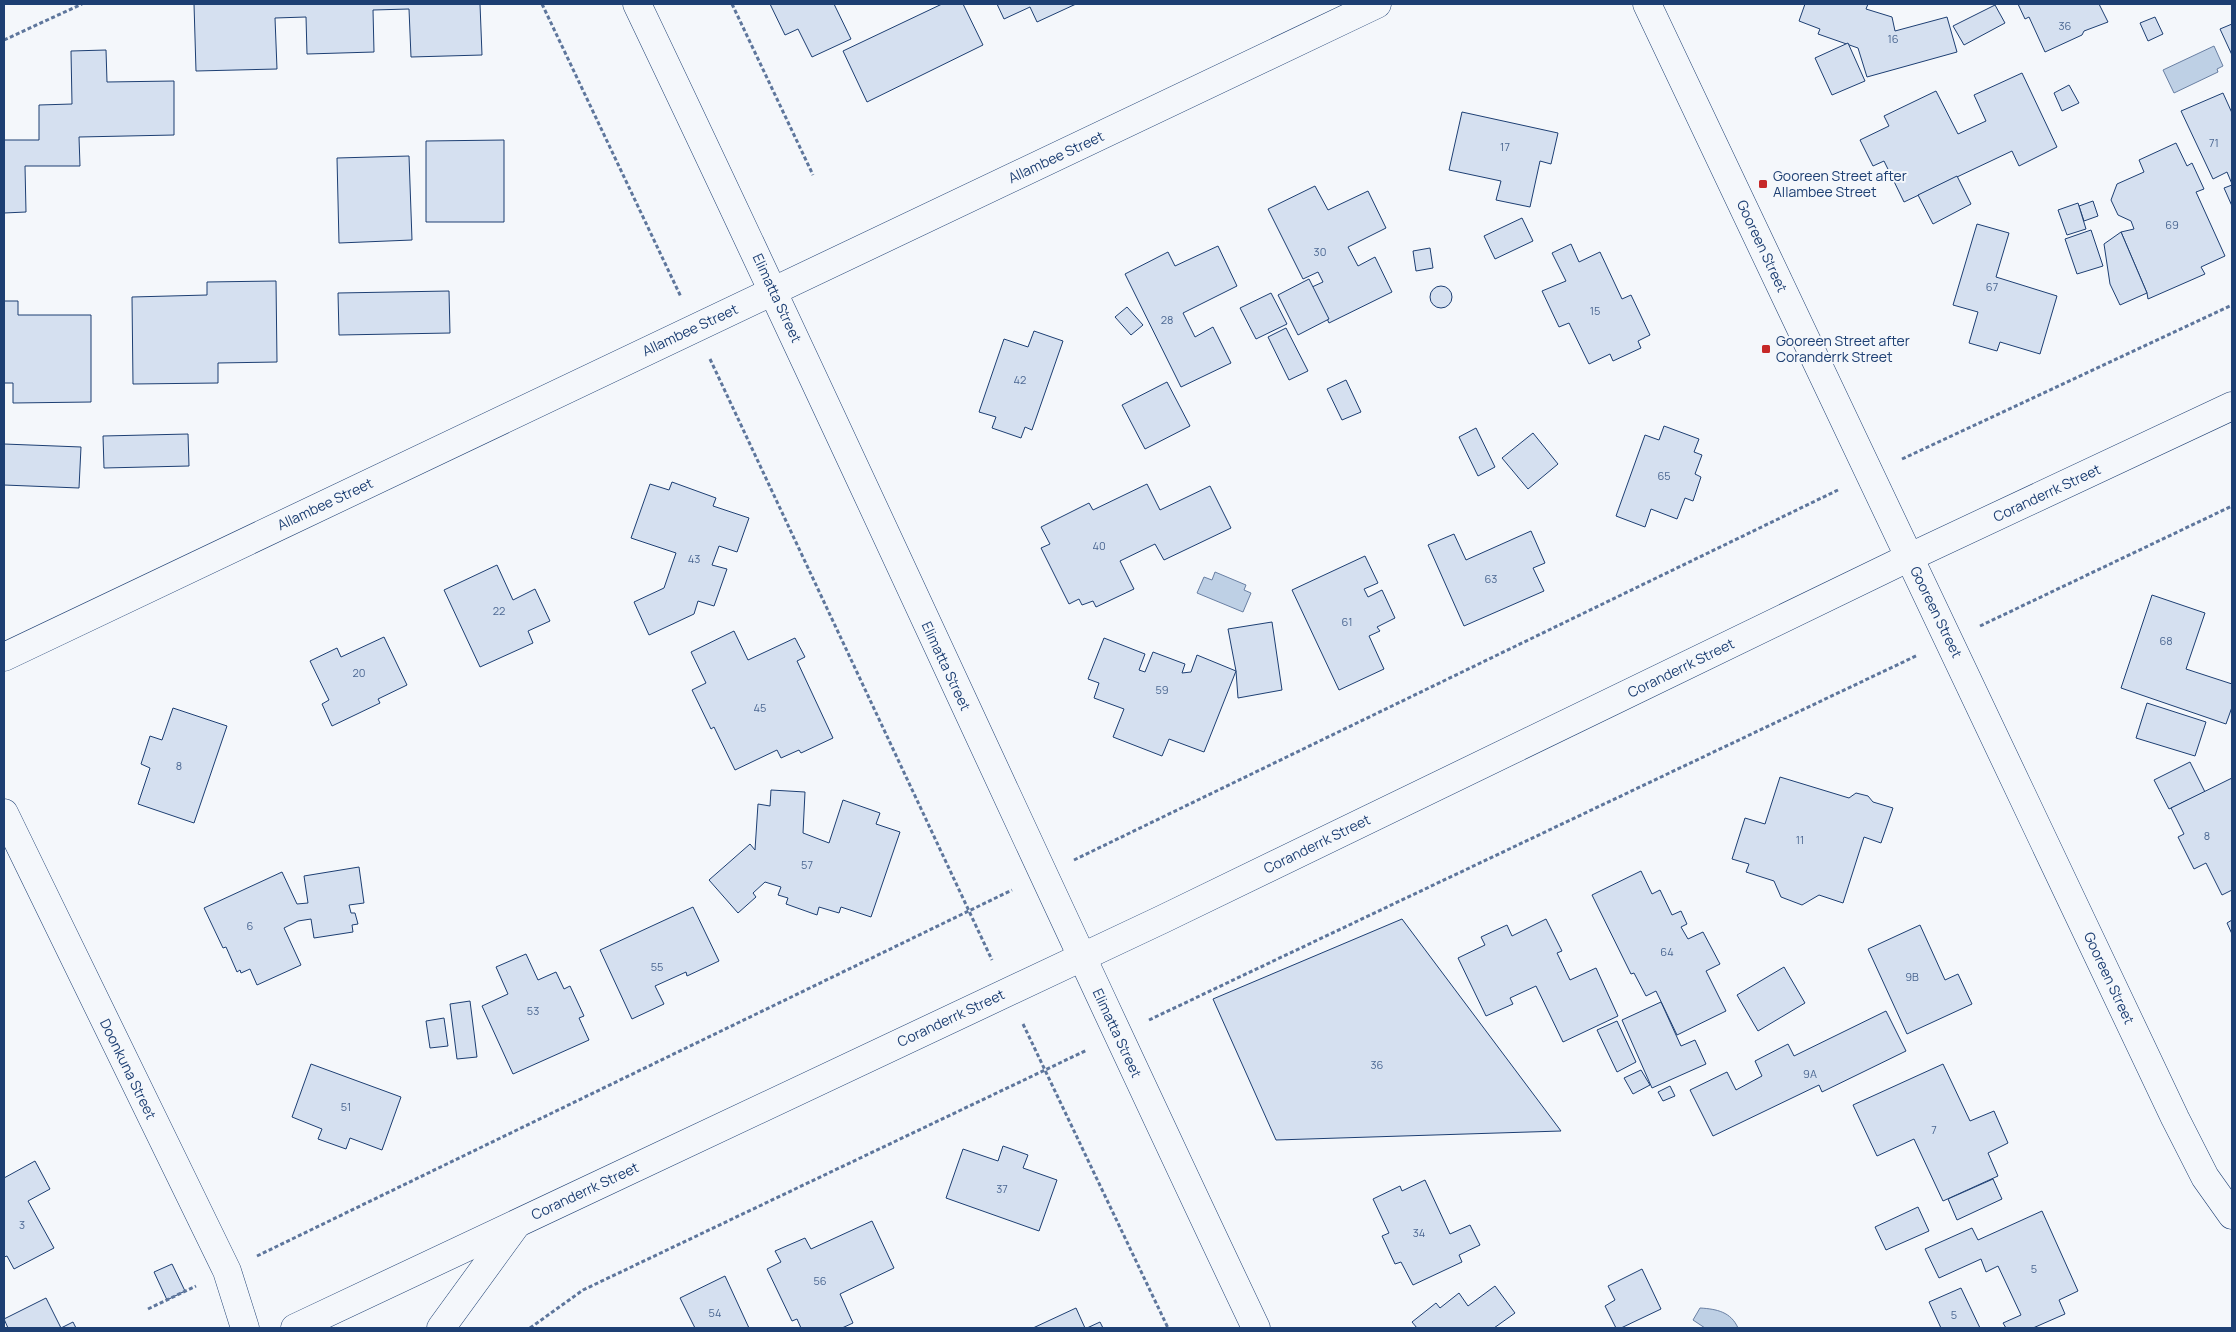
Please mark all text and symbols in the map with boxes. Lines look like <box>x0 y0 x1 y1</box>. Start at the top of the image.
house number: 36 <box>2059 18 2072 33</box>
house number: 16 <box>1887 31 1899 46</box>
street label: Allambee Street <box>1005 126 1107 187</box>
house number: 71 <box>2209 135 2219 150</box>
house number: 17 <box>1500 139 1510 154</box>
place label: Gooreen Street after Allambee Street <box>1773 166 1907 201</box>
marker: Gooreen Street after Allambee Street <box>1757 178 1769 190</box>
street label: Gooreen Street <box>1733 197 1792 295</box>
house number: 69 <box>2165 217 2179 232</box>
house number: 30 <box>1314 244 1326 259</box>
street label: Elimatta Street <box>749 250 807 346</box>
house number: 67 <box>1986 279 1998 294</box>
street label: Allambee Street <box>639 299 741 360</box>
house number: 15 <box>1590 303 1600 318</box>
house number: 28 <box>1161 312 1173 327</box>
place label: Gooreen Street after Coranderrk Street <box>1776 331 1910 366</box>
marker: Gooreen Street after Coranderrk Street <box>1760 343 1772 355</box>
house number: 42 <box>1014 372 1026 387</box>
street label: Coranderrk Street <box>1990 459 2104 526</box>
house number: 65 <box>1657 468 1671 483</box>
street label: Allambee Street <box>274 473 376 534</box>
house number: 40 <box>1092 538 1106 553</box>
house number: 43 <box>688 551 700 566</box>
street label: Gooreen Street <box>1906 563 1967 661</box>
house number: 63 <box>1485 571 1497 586</box>
house number: 22 <box>493 603 505 618</box>
house number: 61 <box>1342 614 1352 629</box>
street label: Elimatta Street <box>918 618 976 714</box>
street label: Coranderrk Street <box>1624 633 1738 702</box>
house number: 68 <box>2159 633 2173 648</box>
house number: 20 <box>353 665 365 680</box>
house number: 59 <box>1155 682 1169 697</box>
house number: 45 <box>754 700 766 715</box>
house number: 8 <box>176 758 182 773</box>
street label: Coranderrk Street <box>1260 809 1374 878</box>
house number: 8 <box>2204 828 2210 843</box>
house number: 11 <box>1796 832 1804 847</box>
house number: 57 <box>801 857 813 872</box>
house number: 6 <box>247 918 254 933</box>
street label: Gooreen Street <box>2080 929 2139 1027</box>
house number: 64 <box>1660 944 1674 959</box>
house number: 55 <box>651 959 663 974</box>
house number: 9B <box>1905 969 1919 984</box>
street label: Coranderrk Street <box>894 984 1008 1051</box>
street label: Elimatta Street <box>1089 985 1147 1081</box>
house number: 53 <box>527 1003 539 1018</box>
street label: Doonkuna Street <box>96 1015 161 1123</box>
house number: 36 <box>1371 1057 1384 1072</box>
house number: 9A <box>1803 1066 1817 1081</box>
house number: 51 <box>341 1099 351 1114</box>
house number: 7 <box>1931 1122 1937 1137</box>
street label: Coranderrk Street <box>528 1157 642 1224</box>
house number: 37 <box>996 1181 1008 1196</box>
house number: 3 <box>19 1217 25 1232</box>
house number: 34 <box>1413 1225 1425 1240</box>
house number: 5 <box>2031 1261 2037 1276</box>
house number: 56 <box>813 1273 827 1288</box>
house number: 54 <box>709 1305 721 1320</box>
house number: 5 <box>1951 1307 1957 1322</box>

